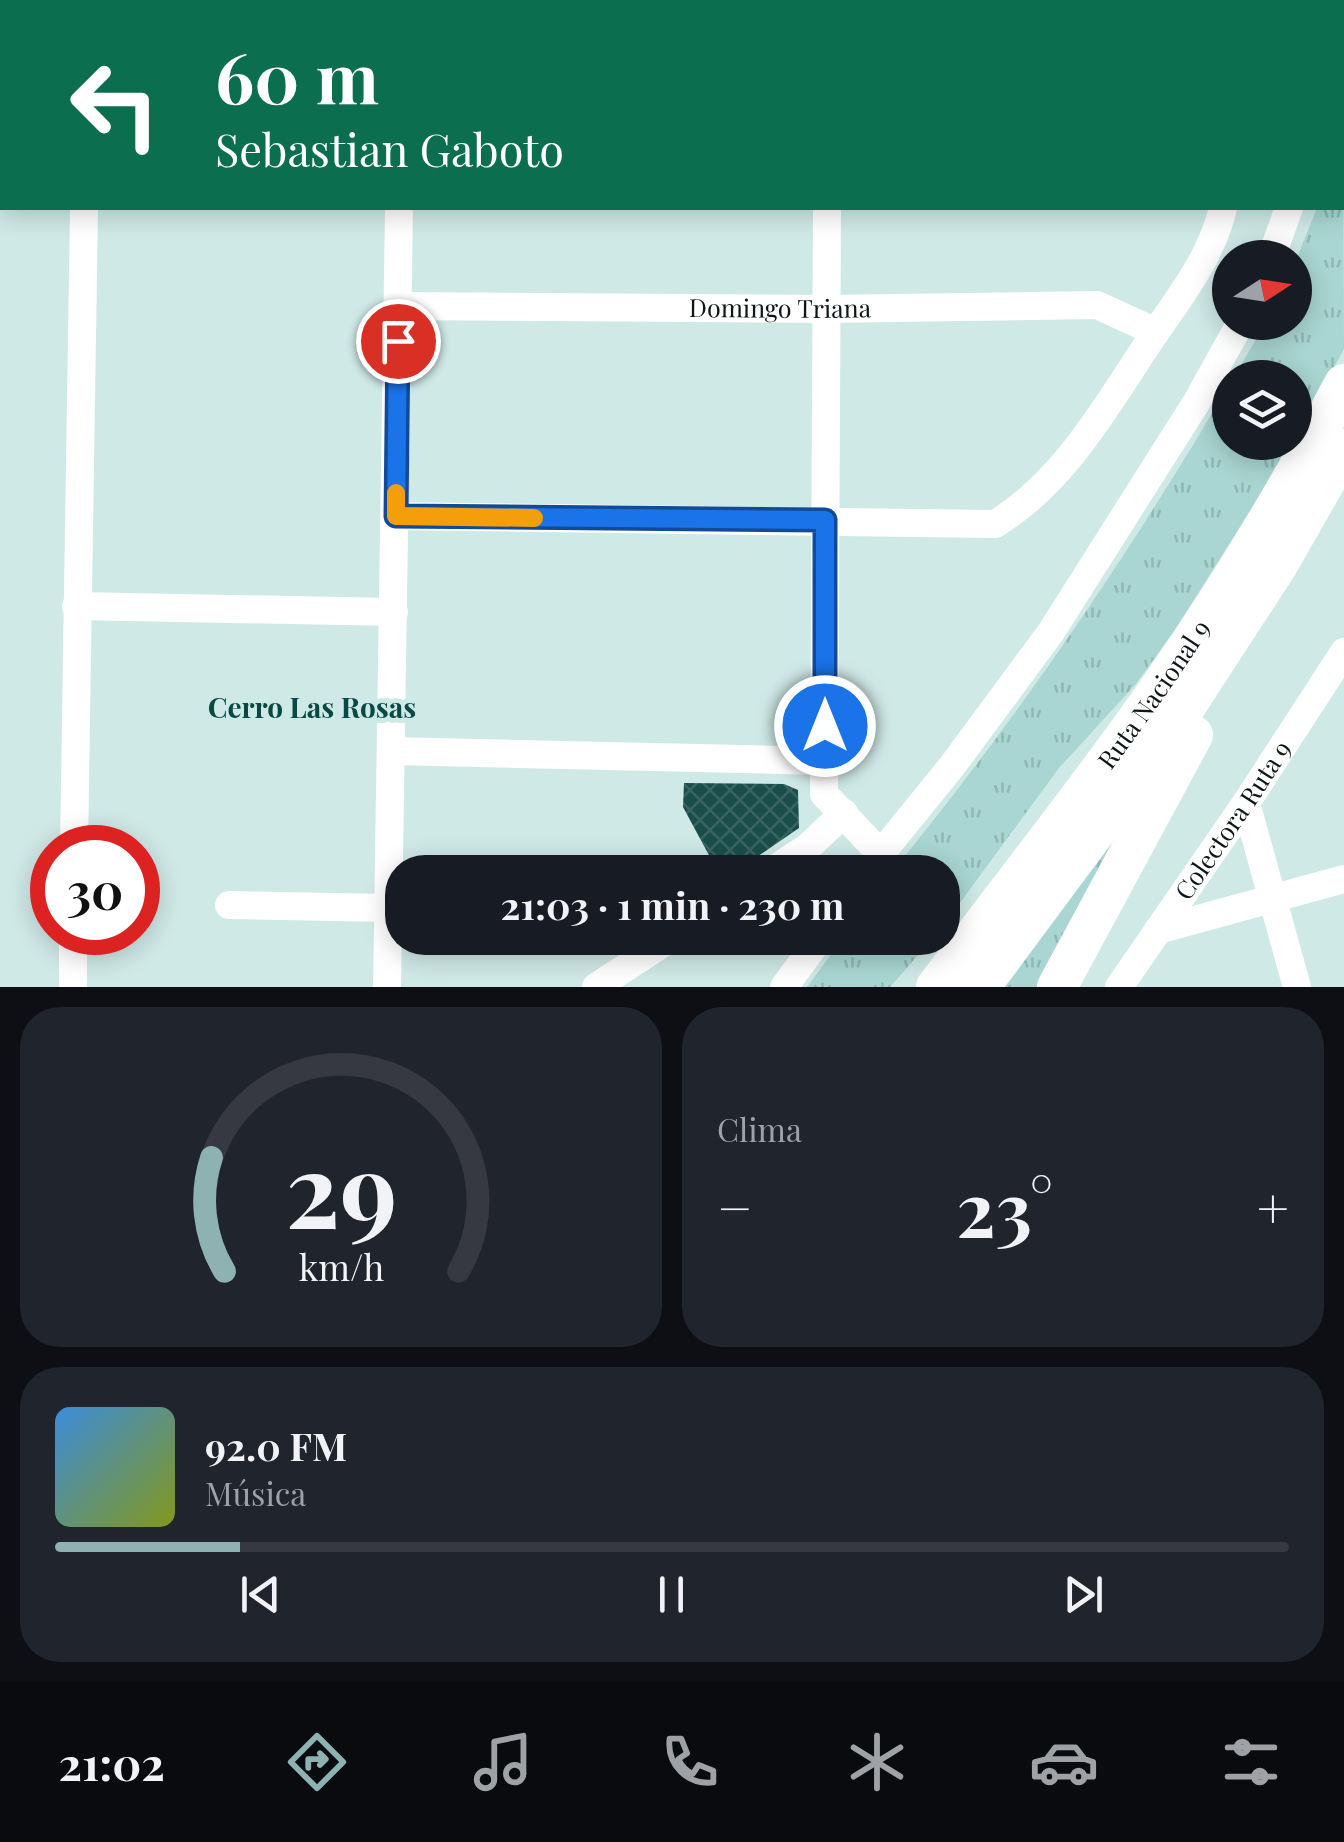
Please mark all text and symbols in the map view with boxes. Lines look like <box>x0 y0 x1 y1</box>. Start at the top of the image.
text: 60 m <box>215 28 379 122</box>
icon: left <box>50 40 180 170</box>
text: Sebastian Gaboto <box>215 118 564 178</box>
north arrow <box>1212 240 1312 340</box>
map controls <box>1212 240 1312 460</box>
street label: Domingo Triana <box>689 290 872 324</box>
pin <box>356 299 441 384</box>
icon: arrive <box>371 314 426 369</box>
button: layers <box>1212 360 1312 460</box>
street label: Ruta Nacional 9 <box>1089 613 1216 774</box>
position arrow <box>773 674 877 778</box>
district label: Cerro Las Rosas <box>208 688 416 725</box>
street label: Colectora Ruta 9 <box>1166 734 1297 905</box>
speed limit sign: 30 <box>30 825 160 955</box>
text: 21:03 · 1 min · 230 m <box>501 879 844 930</box>
text: Clima <box>717 1107 802 1150</box>
text: 29 <box>285 1116 397 1255</box>
text: 23° <box>956 1156 1053 1256</box>
text: − <box>717 1169 753 1243</box>
text: + <box>1257 1169 1289 1243</box>
text: km/h <box>298 1242 384 1290</box>
text: 92.0 FM <box>205 1420 347 1471</box>
text: Música <box>205 1471 306 1514</box>
icon: previous <box>233 1567 288 1622</box>
icon: pause <box>644 1567 699 1622</box>
icon: next <box>1056 1567 1111 1622</box>
icon: directions <box>282 1727 352 1797</box>
icon: music <box>468 1727 538 1797</box>
icon: phone <box>655 1727 725 1797</box>
icon: climate <box>842 1727 912 1797</box>
icon: car <box>1029 1727 1099 1797</box>
icon: filters <box>1216 1727 1286 1797</box>
text: 21:02 <box>58 1732 165 1792</box>

